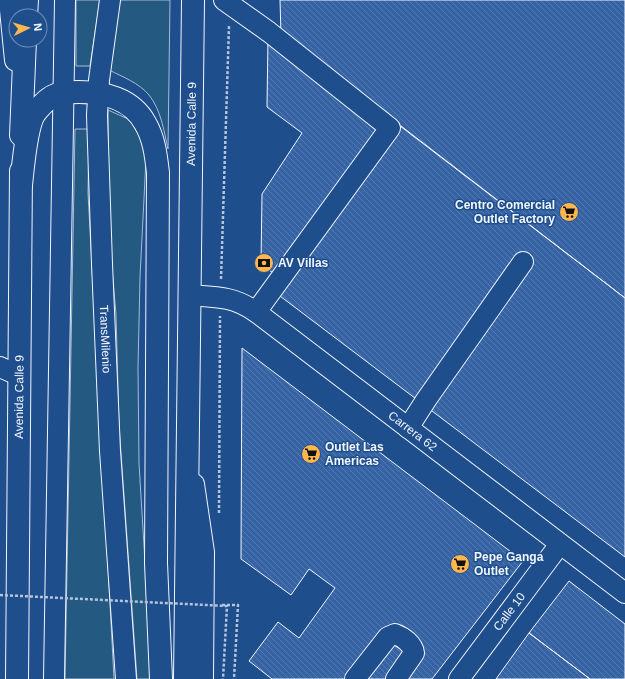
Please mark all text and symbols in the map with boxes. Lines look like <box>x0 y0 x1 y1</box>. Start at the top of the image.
north arrow <box>8 8 48 48</box>
text: N <box>32 23 44 32</box>
street label: Avenida Calle 9 <box>184 82 199 166</box>
place label: Centro Comercial Outlet Factory <box>455 198 555 226</box>
supermarket icon: Centro Comercial Outlet Factory <box>558 201 580 223</box>
bank icon: AV Villas <box>253 252 275 274</box>
place label: AV Villas <box>278 256 329 270</box>
street label: TransMilenio <box>97 305 114 374</box>
street label: Avenida Calle 9 <box>12 355 27 439</box>
street label: Carrera 62 <box>385 408 440 454</box>
place label: Outlet Las Americas <box>325 440 384 468</box>
supermarket icon: Outlet Las Americas <box>300 443 322 465</box>
place label: Pepe Ganga Outlet <box>474 550 544 578</box>
supermarket icon: Pepe Ganga Outlet <box>449 553 471 575</box>
street label: Calle 10 <box>491 590 528 634</box>

